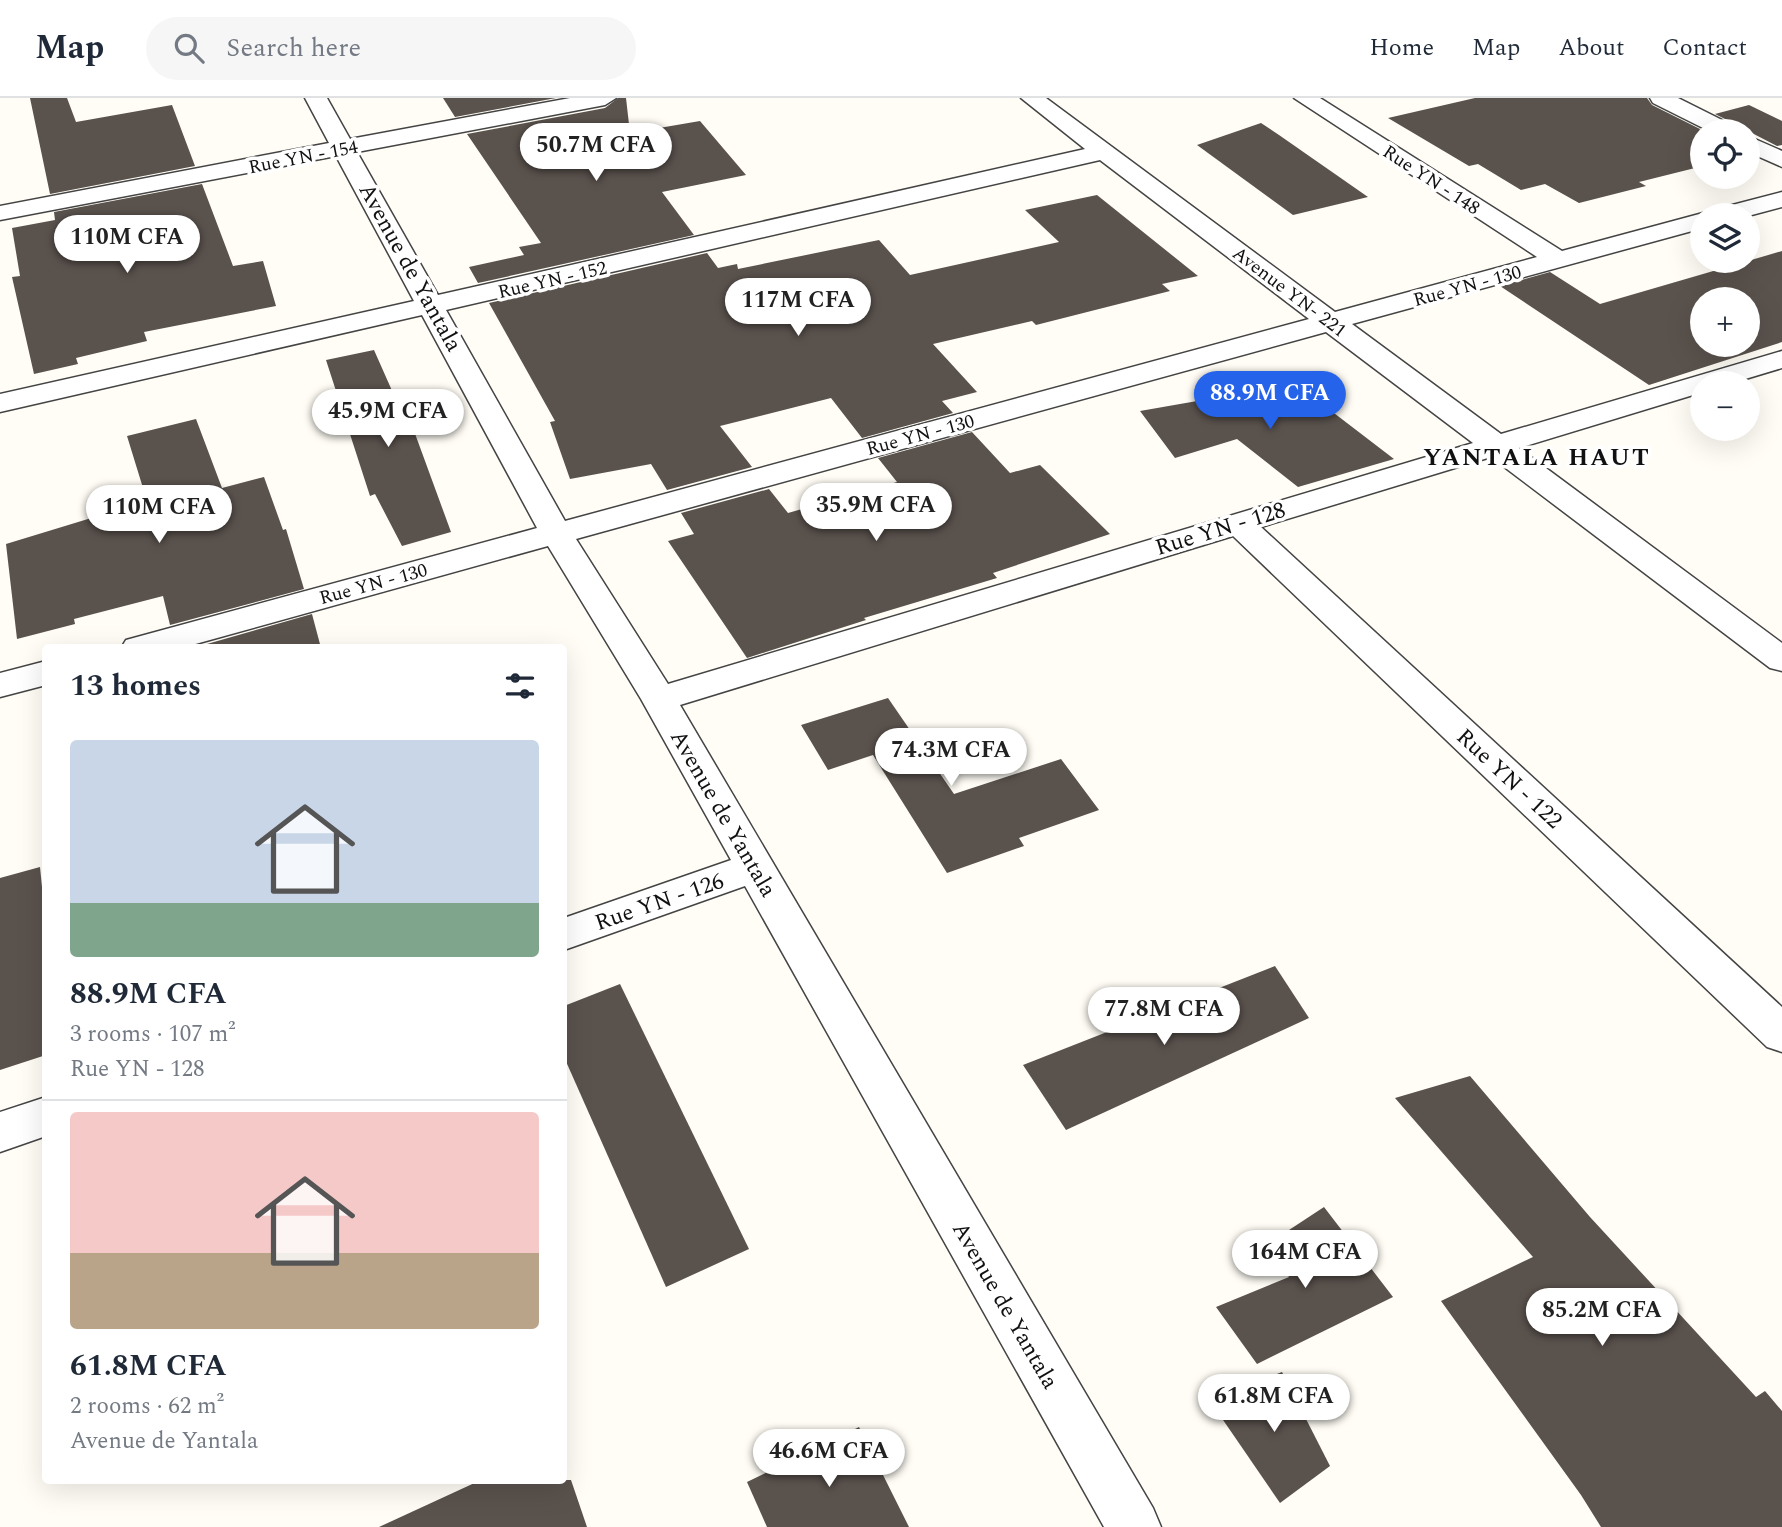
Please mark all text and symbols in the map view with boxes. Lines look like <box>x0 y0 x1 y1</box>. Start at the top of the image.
search box <box>146 17 636 80</box>
text: Map <box>35 23 104 73</box>
text: Search here <box>226 28 361 68</box>
icon: search <box>170 29 208 67</box>
text: Home <box>1369 30 1434 66</box>
text: Map <box>1472 30 1520 66</box>
text: About <box>1558 30 1624 66</box>
text: Contact <box>1662 30 1747 66</box>
map controls <box>1690 119 1760 441</box>
button: locate <box>1690 119 1760 189</box>
pin: 50.7M CFA <box>516 123 676 183</box>
text: 50.7M CFA <box>536 128 656 163</box>
street label: Rue YN - 154 <box>246 133 361 182</box>
street label: Rue YN - 148 <box>1377 138 1486 223</box>
street label: Avenue de Yantala <box>349 177 471 359</box>
button: layers <box>1690 203 1760 273</box>
pin: 110M CFA <box>55 216 199 275</box>
text: 110M CFA <box>70 220 184 255</box>
street label: Avenue YN- 221 <box>1226 239 1352 345</box>
street label: Rue YN - 152 <box>495 254 610 307</box>
street label: Rue YN - 130 <box>1410 258 1525 315</box>
pin: 117M CFA <box>726 278 870 338</box>
text: 117M CFA <box>741 283 855 318</box>
button: + <box>1690 287 1760 357</box>
button: − <box>1690 371 1760 441</box>
pin: 88.9M CFA <box>1190 372 1350 431</box>
text: 88.9M CFA <box>1210 376 1330 411</box>
pin: 45.9M CFA <box>308 390 468 449</box>
text: 45.9M CFA <box>328 394 448 429</box>
street label: Rue YN - 130 <box>863 407 978 464</box>
district label: YANTALA HAUT <box>1423 440 1651 476</box>
pin: 35.9M CFA <box>796 484 956 543</box>
pin: 110M CFA <box>87 486 231 545</box>
text: 35.9M CFA <box>816 488 936 523</box>
text: 110M CFA <box>102 490 216 525</box>
street label: Rue YN - 128 <box>1151 493 1290 566</box>
street label: Rue YN - 130 <box>316 556 431 613</box>
text: 13 homes <box>70 663 201 709</box>
icon: filters <box>501 667 539 705</box>
street label: Rue YN - 122 <box>1448 720 1570 838</box>
street label: Avenue de Yantala <box>660 723 785 904</box>
pin: 74.3M CFA <box>871 728 1031 788</box>
text: 74.3M CFA <box>891 733 1011 768</box>
icon: home <box>242 786 368 912</box>
street label: Rue YN - 126 <box>590 864 729 941</box>
text: 88.9M CFA <box>70 971 227 1017</box>
pin: 77.8M CFA <box>1084 988 1244 1047</box>
text: 77.8M CFA <box>1104 992 1224 1027</box>
text: 3 rooms · 107 m² <box>70 1017 236 1052</box>
text: Rue YN - 128 <box>70 1052 205 1087</box>
icon: home <box>242 1158 368 1284</box>
street label: Avenue de Yantala <box>942 1215 1067 1396</box>
pin: 164M CFA <box>1233 1230 1377 1290</box>
text: 164M CFA <box>1248 1235 1362 1270</box>
pin: 85.2M CFA <box>1522 1288 1682 1348</box>
text: 85.2M CFA <box>1542 1293 1662 1328</box>
text: 61.8M CFA <box>70 1343 227 1389</box>
pin: 61.8M CFA <box>1194 1374 1354 1434</box>
text: 61.8M CFA <box>1214 1379 1334 1414</box>
text: 2 rooms · 62 m² <box>70 1389 224 1424</box>
text: Avenue de Yantala <box>70 1424 258 1459</box>
pin: 46.6M CFA <box>749 1430 909 1489</box>
text: 46.6M CFA <box>769 1434 889 1469</box>

